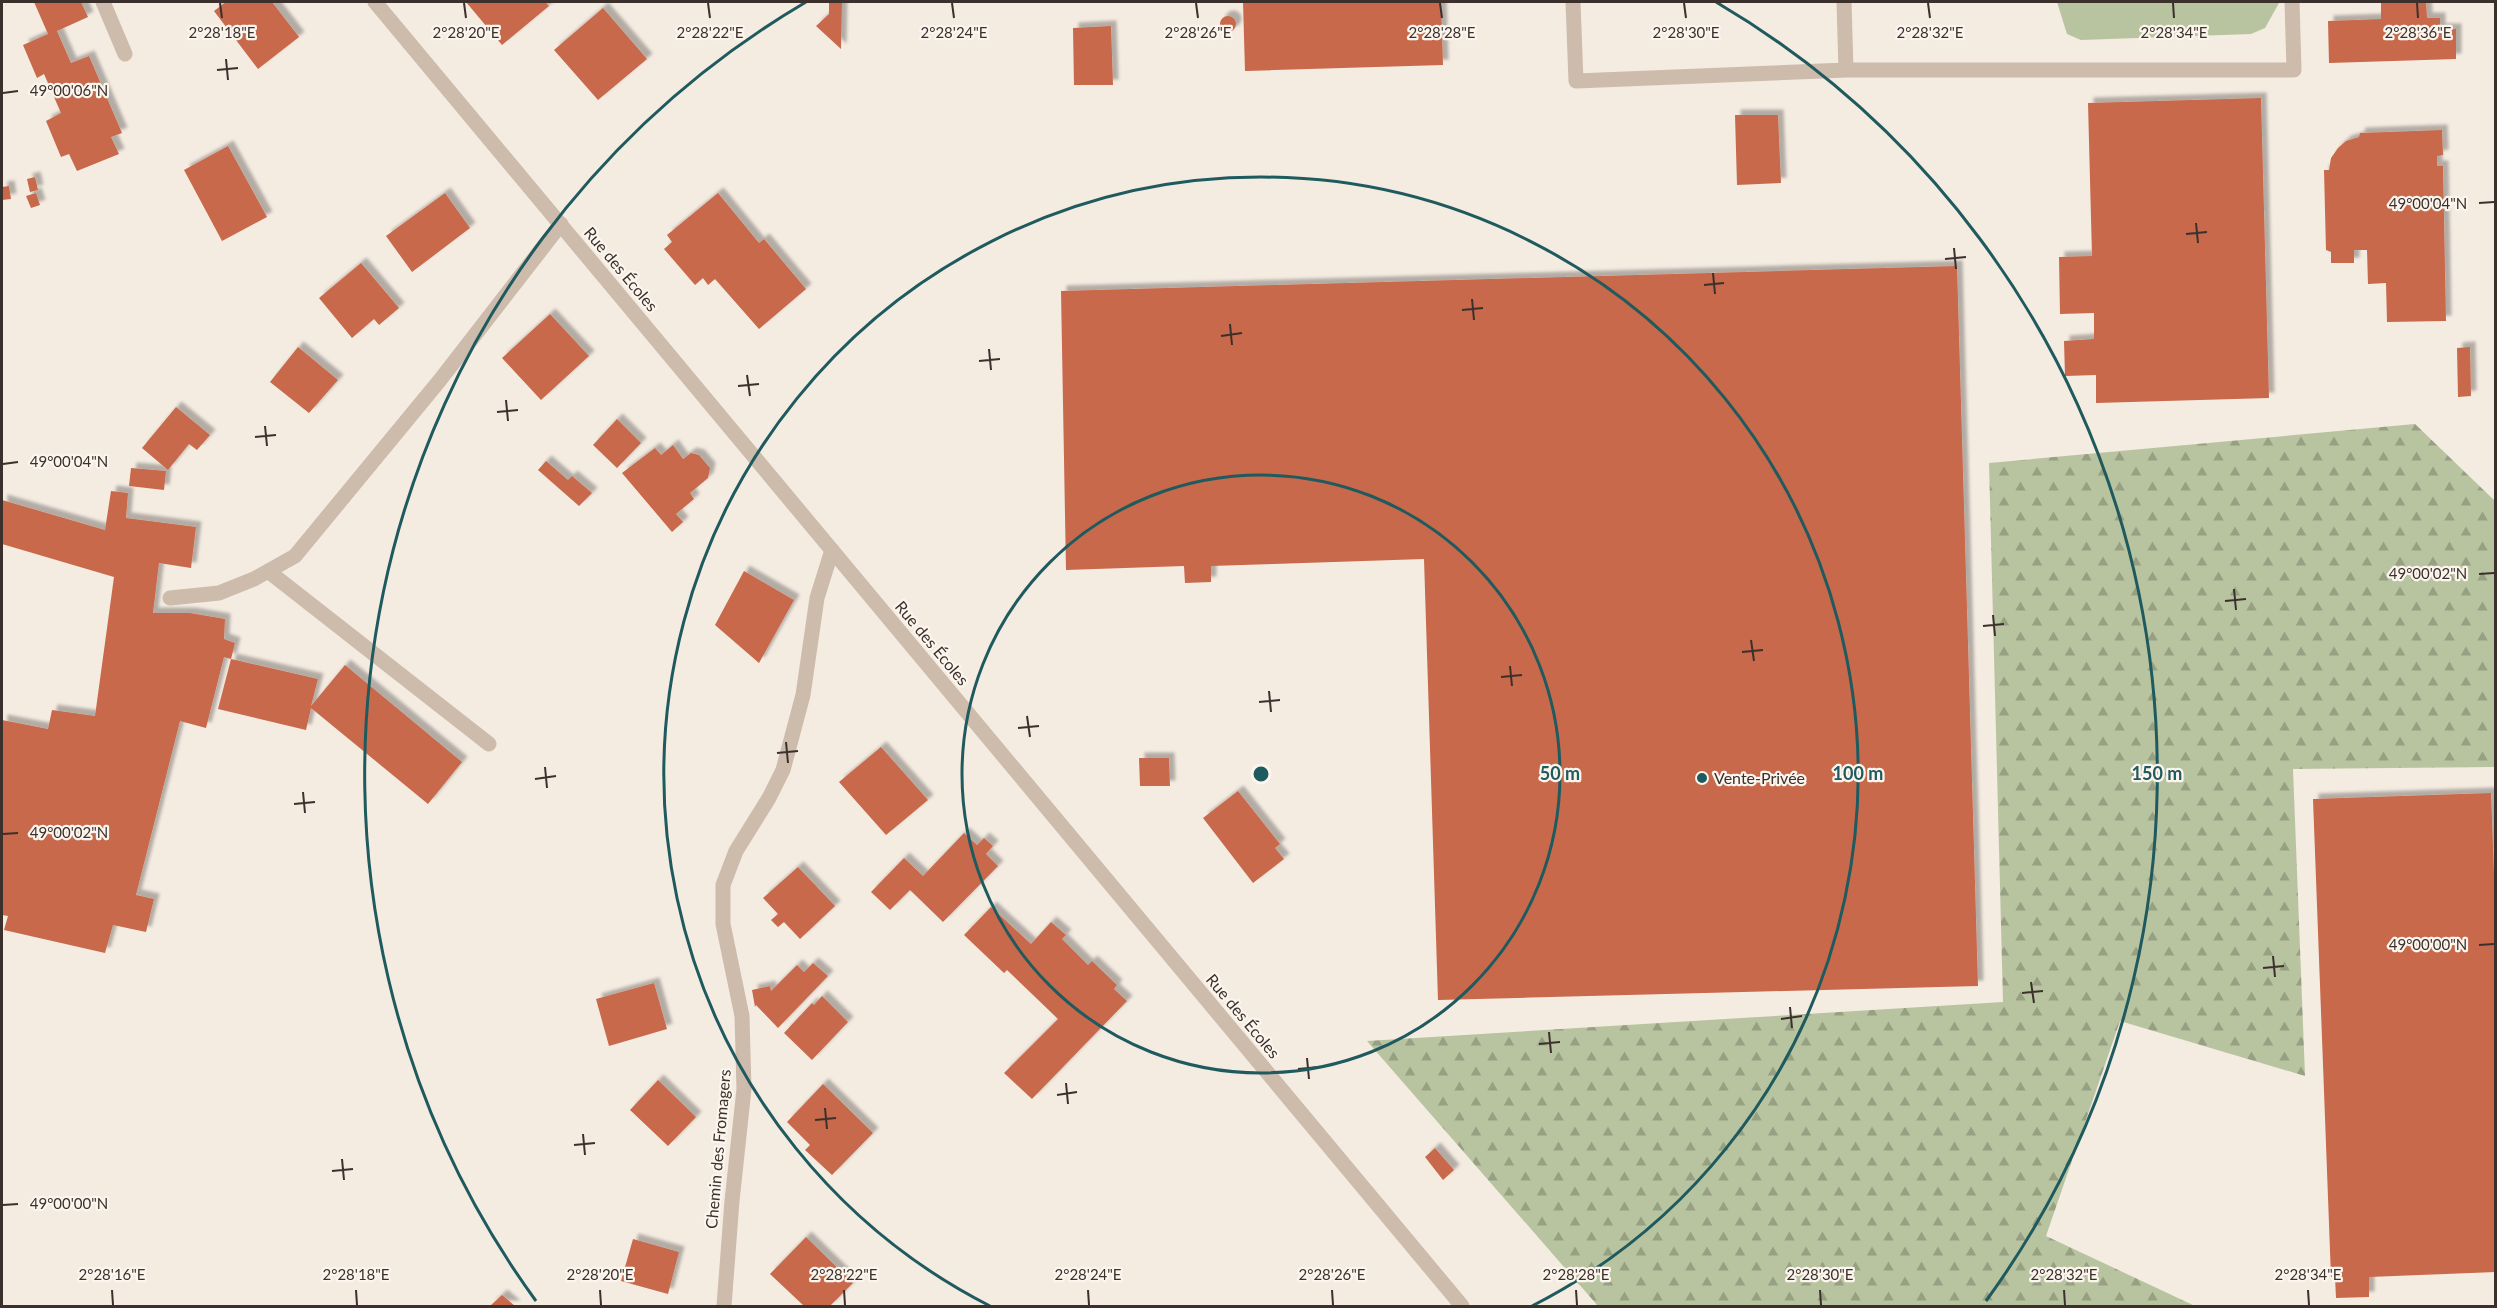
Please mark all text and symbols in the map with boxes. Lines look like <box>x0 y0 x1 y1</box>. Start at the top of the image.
text: 2°28'18"E <box>189 23 256 41</box>
text: 2°28'20"E <box>433 23 500 41</box>
text: 2°28'22"E <box>677 23 744 41</box>
text: 2°28'24"E <box>921 23 988 41</box>
text: 2°28'26"E <box>1165 23 1232 41</box>
text: 2°28'28"E <box>1409 23 1476 41</box>
text: 2°28'30"E <box>1653 23 1720 41</box>
text: 2°28'32"E <box>1897 23 1964 41</box>
text: 2°28'34"E <box>2141 23 2208 41</box>
text: 2°28'36"E <box>2385 23 2452 41</box>
text: 49°00'06"N <box>30 81 108 99</box>
text: 49°00'04"N <box>2389 194 2467 212</box>
street label: Rue des Écoles <box>581 223 662 315</box>
text: 49°00'04"N <box>30 452 108 470</box>
text: 49°00'02"N <box>2389 564 2467 582</box>
street label: Rue des Écoles <box>892 597 973 689</box>
text: 50 m <box>1540 762 1580 784</box>
text: 100 m <box>1833 762 1883 784</box>
text: 150 m <box>2132 762 2182 784</box>
centre of rings <box>1251 764 1271 784</box>
place label: Vente-Privée <box>1714 768 1805 787</box>
marker: Vente-Privée <box>1695 771 1709 785</box>
text: 49°00'02"N <box>30 823 108 841</box>
text: 49°00'00"N <box>2389 935 2467 953</box>
street label: Rue des Écoles <box>1203 970 1284 1062</box>
street label: Chemin des Fromagers <box>701 1068 734 1229</box>
text: 49°00'00"N <box>30 1194 108 1212</box>
text: 2°28'16"E <box>79 1265 146 1283</box>
text: 2°28'18"E <box>323 1265 390 1283</box>
text: 2°28'20"E <box>567 1265 634 1283</box>
text: 2°28'22"E <box>811 1265 878 1283</box>
text: 2°28'24"E <box>1055 1265 1122 1283</box>
text: 2°28'26"E <box>1299 1265 1366 1283</box>
text: 2°28'28"E <box>1543 1265 1610 1283</box>
text: 2°28'30"E <box>1787 1265 1854 1283</box>
text: 2°28'32"E <box>2031 1265 2098 1283</box>
text: 2°28'34"E <box>2275 1265 2342 1283</box>

